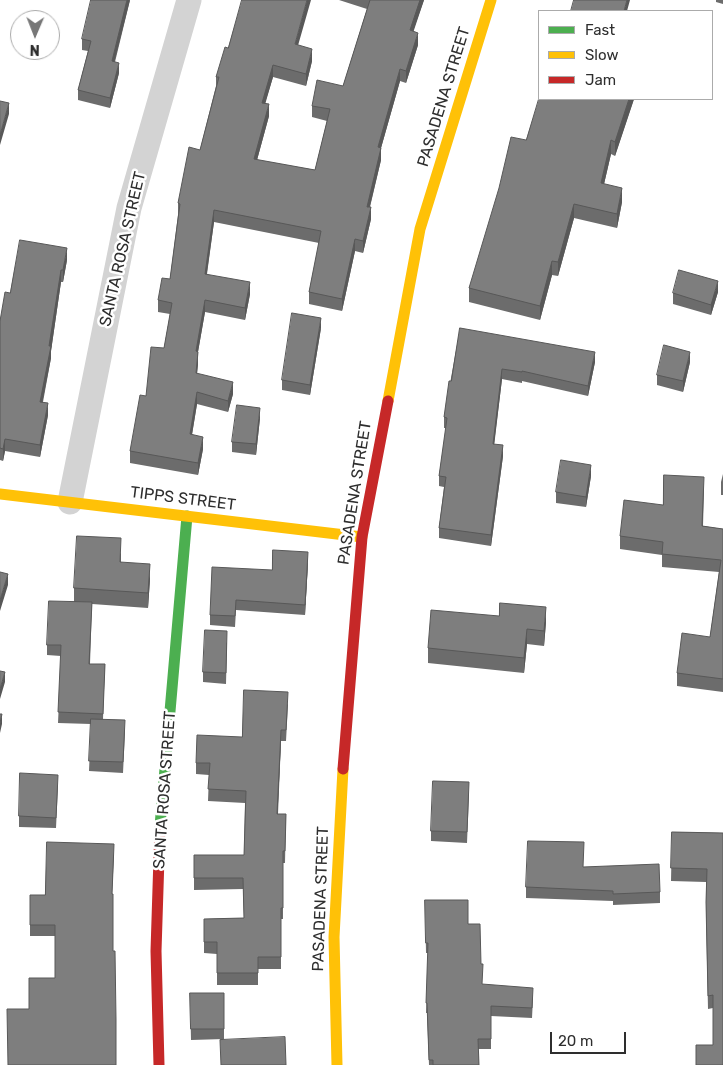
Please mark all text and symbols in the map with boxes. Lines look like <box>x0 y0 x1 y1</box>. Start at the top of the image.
north arrow <box>10 10 60 60</box>
legend <box>538 10 713 100</box>
text: Fast <box>585 21 615 39</box>
street label: PASADENA STREET <box>414 25 474 169</box>
text: N <box>30 41 40 58</box>
text: Slow <box>585 46 618 64</box>
text: Jam <box>585 71 616 89</box>
street label: SANTA ROSA STREET <box>96 170 150 328</box>
street label: PASADENA STREET <box>334 420 376 566</box>
street label: TIPPS STREET <box>129 483 237 515</box>
street label: SANTA ROSA STREET <box>150 710 180 870</box>
street label: PASADENA STREET <box>309 826 333 972</box>
scale bar <box>553 1022 629 1054</box>
text: 20 m <box>558 1032 593 1050</box>

